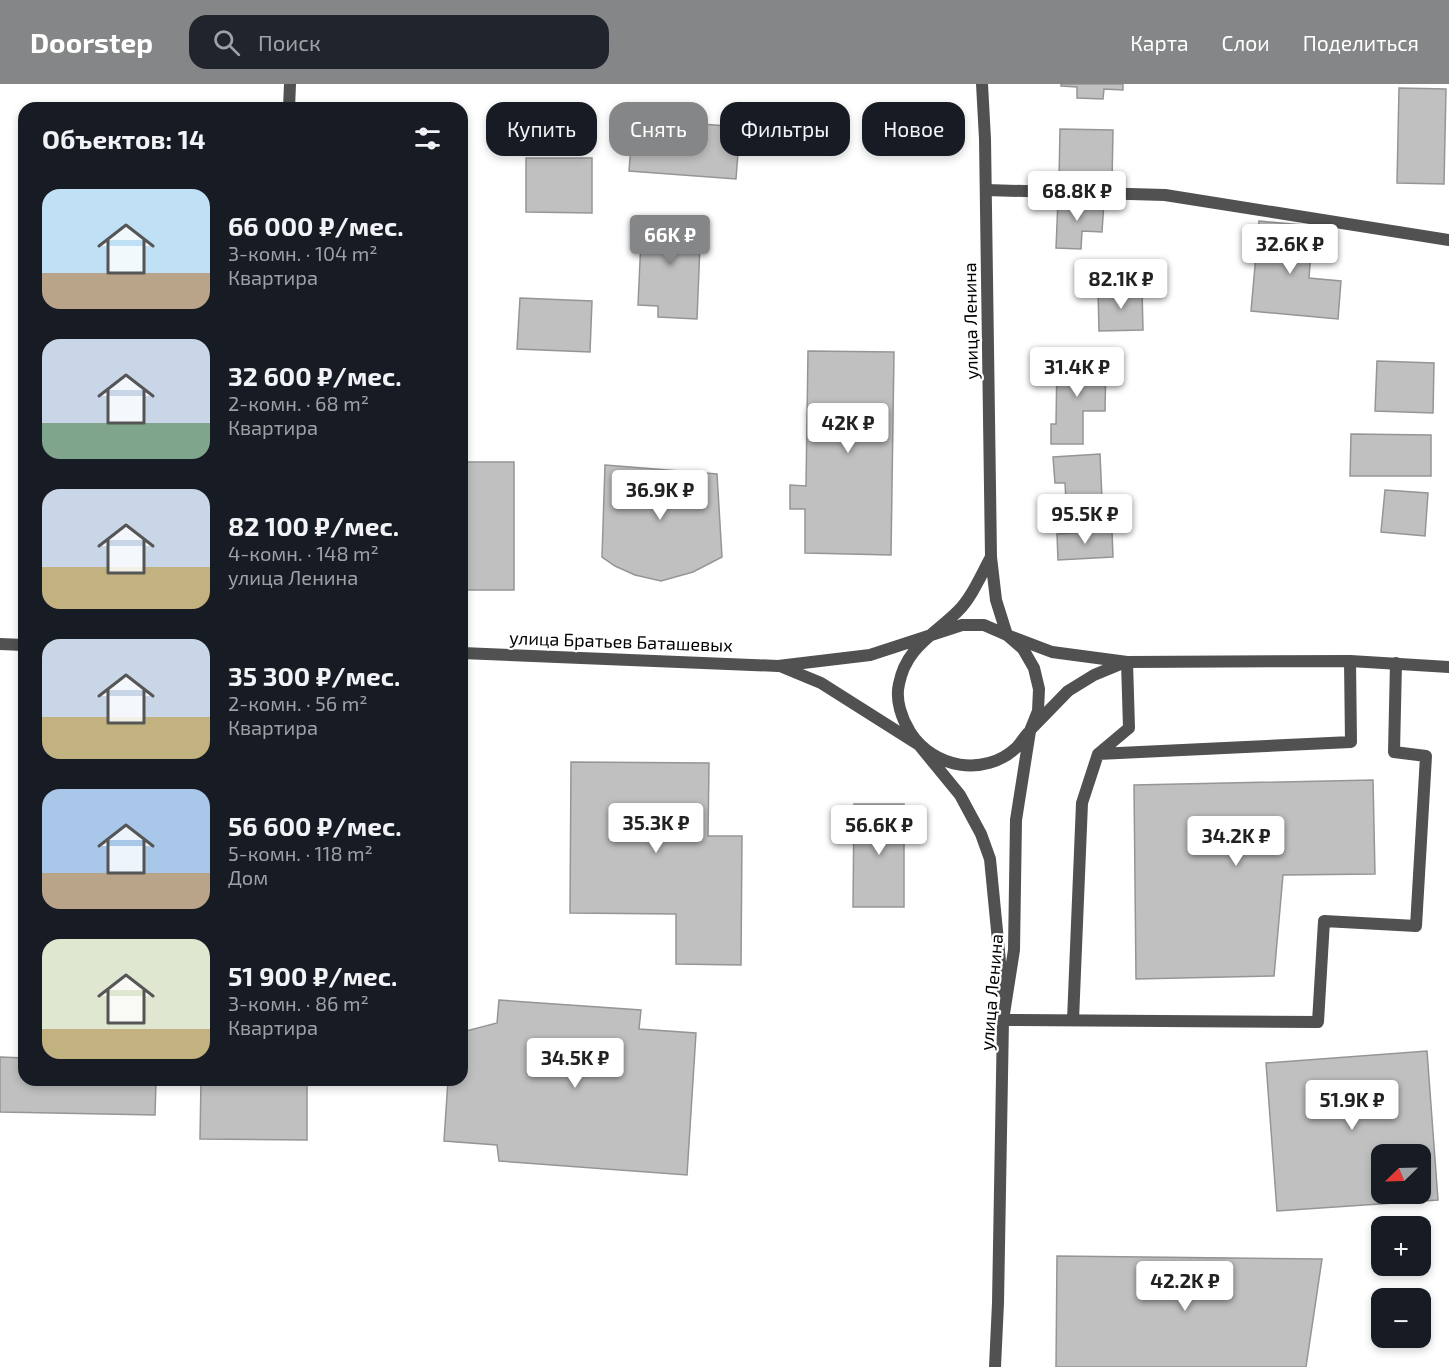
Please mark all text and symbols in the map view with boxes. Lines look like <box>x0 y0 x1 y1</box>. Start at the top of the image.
search box <box>189 15 609 69</box>
text: Doorstep <box>30 25 153 59</box>
icon: search <box>210 26 243 59</box>
text: Поиск <box>258 29 321 55</box>
text: Карта <box>1130 30 1189 55</box>
text: Слои <box>1222 30 1270 55</box>
text: Поделиться <box>1303 30 1419 55</box>
chip: Купить <box>486 102 597 156</box>
chip: Снять <box>609 102 708 156</box>
chip: Фильтры <box>720 102 850 156</box>
chip: Новое <box>862 102 965 156</box>
icon: filters <box>411 122 444 155</box>
text: Объектов: 14 <box>42 123 206 154</box>
pin: 68.8K ₽ <box>1022 171 1132 222</box>
text: 68.8K ₽ <box>1042 178 1112 202</box>
text: 66 000 ₽/мес. <box>228 210 404 241</box>
icon: home <box>90 213 162 285</box>
pin: 66K ₽ <box>628 215 712 266</box>
text: 66K ₽ <box>644 222 696 246</box>
pin: 32.6K ₽ <box>1235 224 1345 275</box>
text: 32.6K ₽ <box>1256 231 1324 255</box>
text: 3-комн. · 104 m² <box>228 241 378 265</box>
pin: 82.1K ₽ <box>1066 259 1176 310</box>
street label: улица Ленина <box>958 262 982 380</box>
text: Квартира <box>228 265 318 289</box>
text: 82.1K ₽ <box>1088 266 1154 290</box>
pin: 31.4K ₽ <box>1022 347 1132 398</box>
text: 31.4K ₽ <box>1044 354 1110 378</box>
text: 32 600 ₽/мес. <box>228 360 402 391</box>
icon: home <box>90 363 162 435</box>
text: 2-комн. · 68 m² <box>228 391 369 415</box>
pin: 42K ₽ <box>806 403 890 454</box>
text: 42K ₽ <box>822 410 874 434</box>
text: Квартира <box>228 415 318 439</box>
pin: 36.9K ₽ <box>605 470 715 521</box>
text: 36.9K ₽ <box>626 477 694 501</box>
pin: 95.5K ₽ <box>1030 494 1140 545</box>
text: 95.5K ₽ <box>1051 501 1119 525</box>
text: 82 100 ₽/мес. <box>228 510 399 541</box>
icon: home <box>90 513 162 585</box>
text: 4-комн. · 148 m² <box>228 541 379 565</box>
text: улица Ленина <box>228 565 358 589</box>
street label: улица Братьев Баташевых <box>509 626 734 656</box>
text: 35 300 ₽/мес. <box>228 660 400 691</box>
icon: home <box>90 663 162 735</box>
text: 2-комн. · 56 m² <box>228 691 368 715</box>
text: Квартира <box>228 715 318 739</box>
pin: 35.3K ₽ <box>601 803 711 854</box>
pin: 56.6K ₽ <box>824 805 934 856</box>
text: 56 600 ₽/мес. <box>228 810 402 841</box>
text: 35.3K ₽ <box>622 810 690 834</box>
text: 56.6K ₽ <box>845 812 913 836</box>
icon: home <box>90 813 162 885</box>
pin: 34.2K ₽ <box>1181 816 1291 867</box>
text: 34.2K ₽ <box>1201 823 1271 847</box>
text: 5-комн. · 118 m² <box>228 841 373 865</box>
text: Дом <box>228 865 268 889</box>
street label: улица Ленина <box>975 933 1007 1051</box>
text: 51 900 ₽/мес. <box>228 960 397 991</box>
icon: home <box>90 963 162 1035</box>
text: 3-комн. · 86 m² <box>228 991 369 1015</box>
text: Квартира <box>228 1015 318 1039</box>
pin: 34.5K ₽ <box>520 1038 630 1089</box>
text: 34.5K ₽ <box>541 1045 609 1069</box>
pin: 51.9K ₽ <box>1297 1080 1407 1131</box>
text: 51.9K ₽ <box>1320 1087 1384 1111</box>
north arrow <box>1371 1144 1431 1204</box>
map controls <box>1371 1144 1431 1348</box>
button: + <box>1371 1216 1431 1276</box>
pin: 42.2K ₽ <box>1130 1261 1240 1312</box>
text: 42.2K ₽ <box>1150 1268 1220 1292</box>
button: − <box>1371 1288 1431 1348</box>

